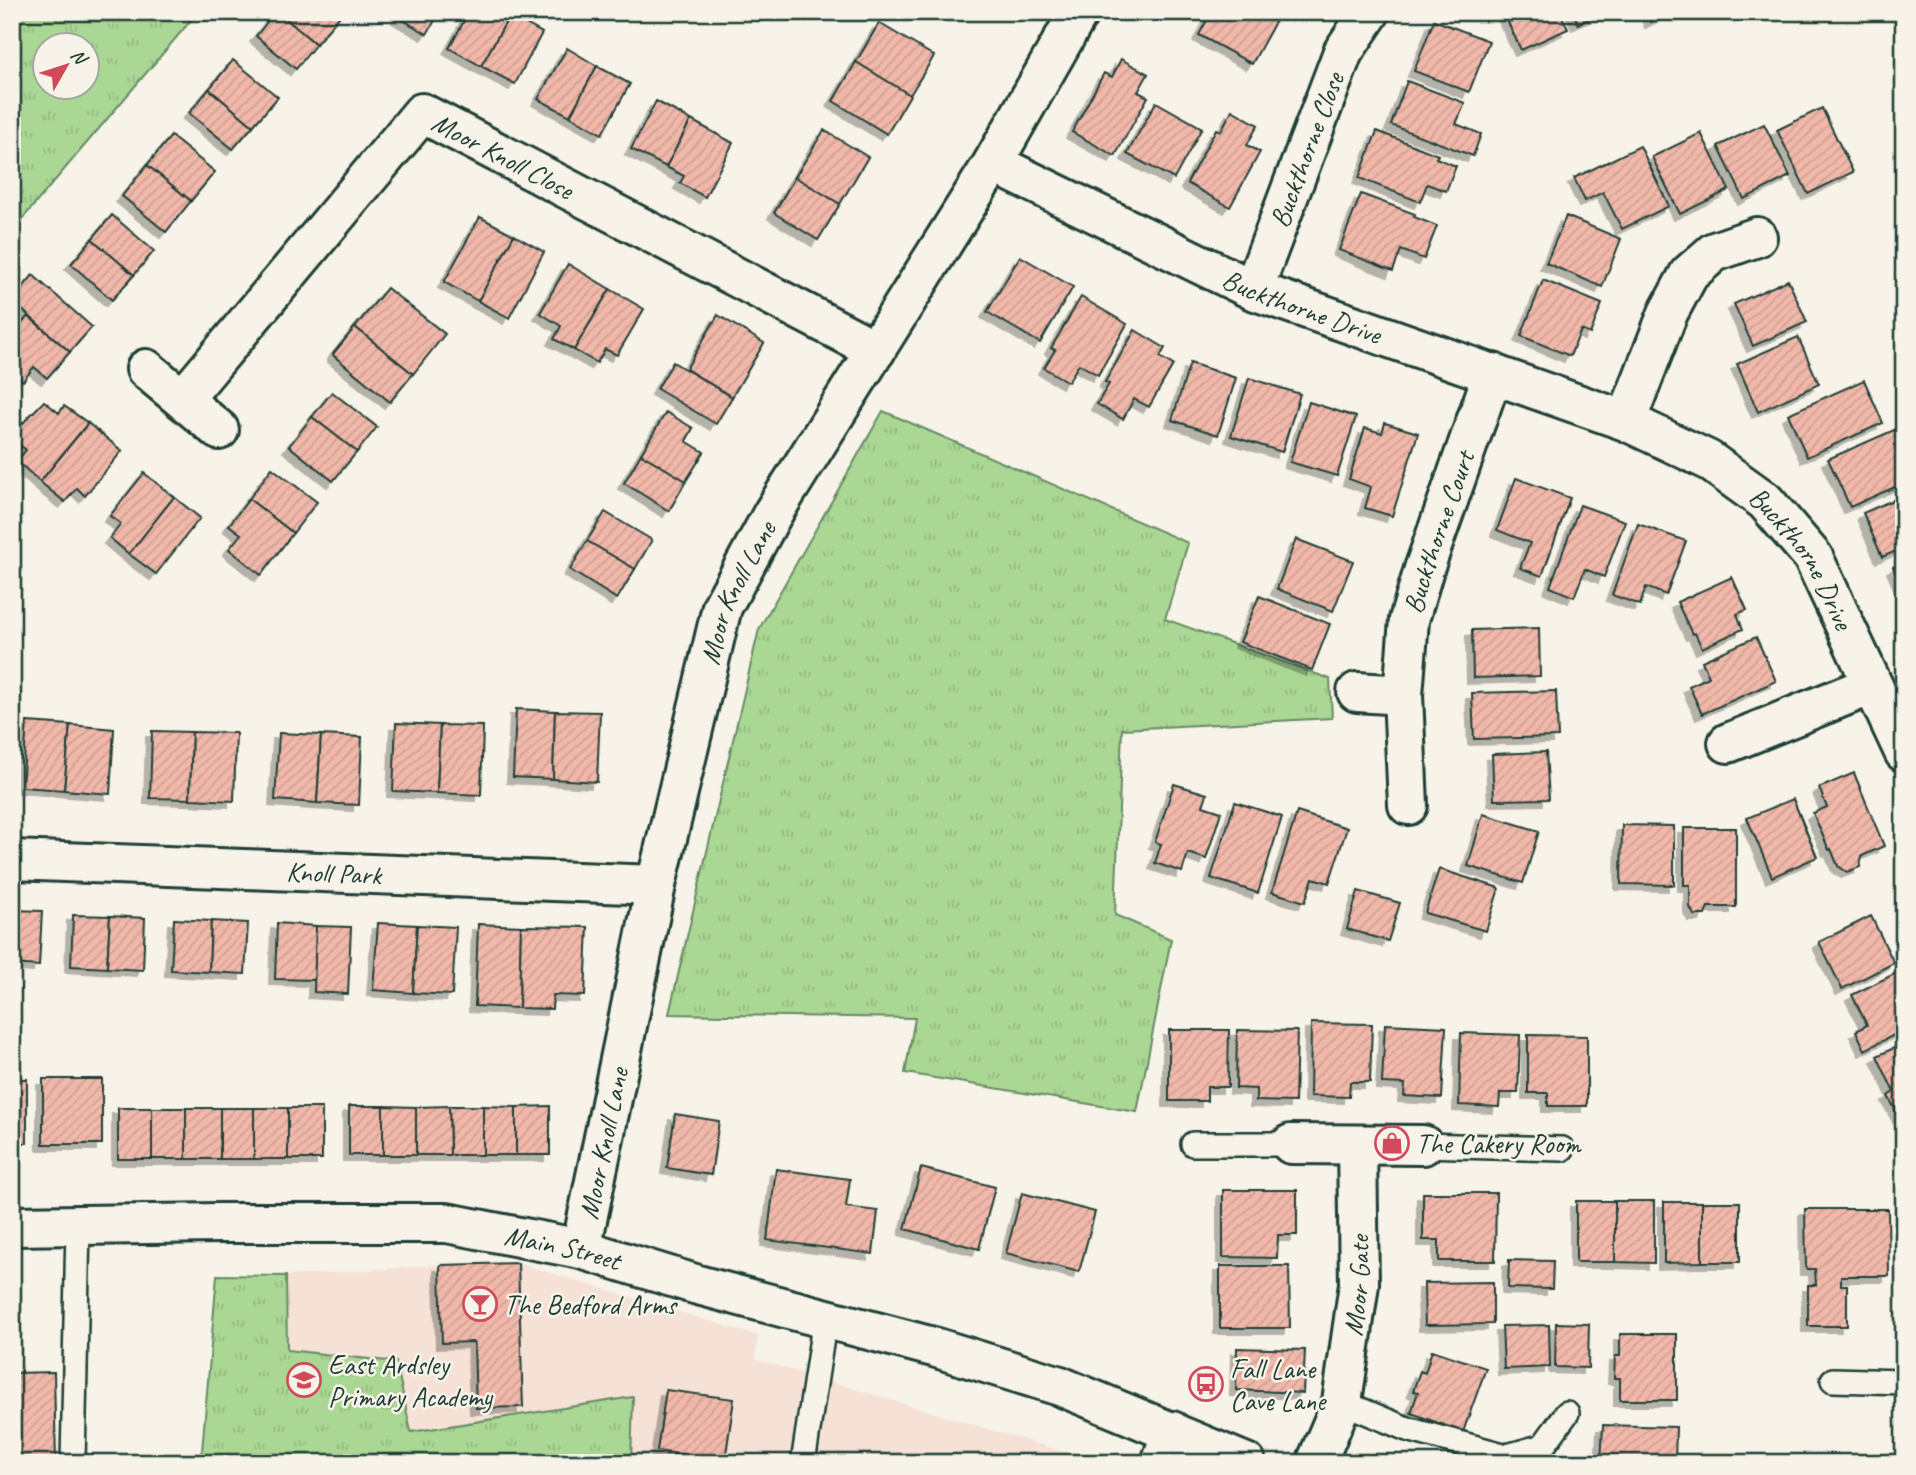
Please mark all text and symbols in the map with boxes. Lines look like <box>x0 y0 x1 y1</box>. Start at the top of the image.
north arrow <box>32 32 102 102</box>
text: N <box>65 44 93 71</box>
street label: Buckthorne Close <box>1261 66 1352 232</box>
street label: Moor Knoll Close <box>426 104 581 208</box>
street label: Buckthorne Drive <box>1217 261 1388 352</box>
street label: Buckthorne Court <box>1395 444 1483 617</box>
street label: Buckthorne Drive <box>1742 479 1862 637</box>
street label: Moor Knoll Lane <box>692 513 784 668</box>
street label: Knoll Park <box>286 854 383 892</box>
street label: Moor Knoll Lane <box>571 1063 636 1222</box>
shop icon: The Cakery Room <box>1373 1124 1411 1162</box>
place label: The Cakery Room <box>1416 1126 1582 1161</box>
street label: Main Street <box>502 1218 627 1279</box>
street label: Moor Gate <box>1335 1233 1377 1338</box>
bar icon: The Bedford Arms <box>461 1285 499 1323</box>
place label: The Bedford Arms <box>504 1287 678 1322</box>
place label: East Ardsley Primary Academy <box>328 1347 494 1414</box>
place label: Fall Lane Cave Lane <box>1230 1351 1327 1418</box>
school or university icon: East Ardsley Primary Academy <box>285 1361 323 1399</box>
bus stop icon: Fall Lane Cave Lane <box>1187 1365 1225 1403</box>

